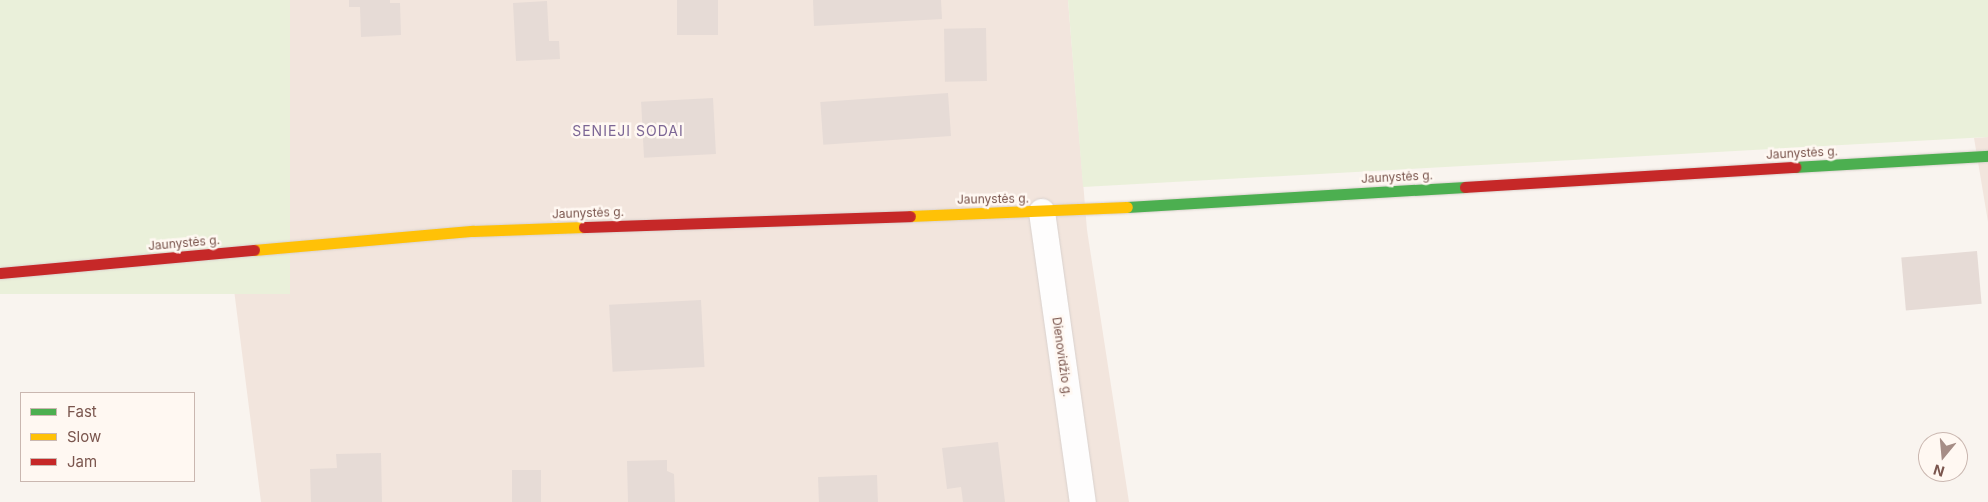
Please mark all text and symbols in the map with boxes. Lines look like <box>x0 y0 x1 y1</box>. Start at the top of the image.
district label: SENIEJI SODAI <box>571 123 685 139</box>
street label: Jaunystės g. <box>1766 144 1838 162</box>
street label: Jaunystės g. <box>1361 168 1433 186</box>
street label: Jaunystės g. <box>957 191 1029 207</box>
street label: Jaunystės g. <box>552 205 624 221</box>
street label: Jaunystės g. <box>148 233 220 253</box>
street label: Dienovidžio g. <box>1049 316 1075 398</box>
legend <box>20 392 195 482</box>
text: Fast <box>67 402 97 421</box>
text: Slow <box>67 427 101 446</box>
north arrow <box>1918 432 1968 482</box>
text: Jam <box>67 452 97 471</box>
text: N <box>1931 461 1946 481</box>

